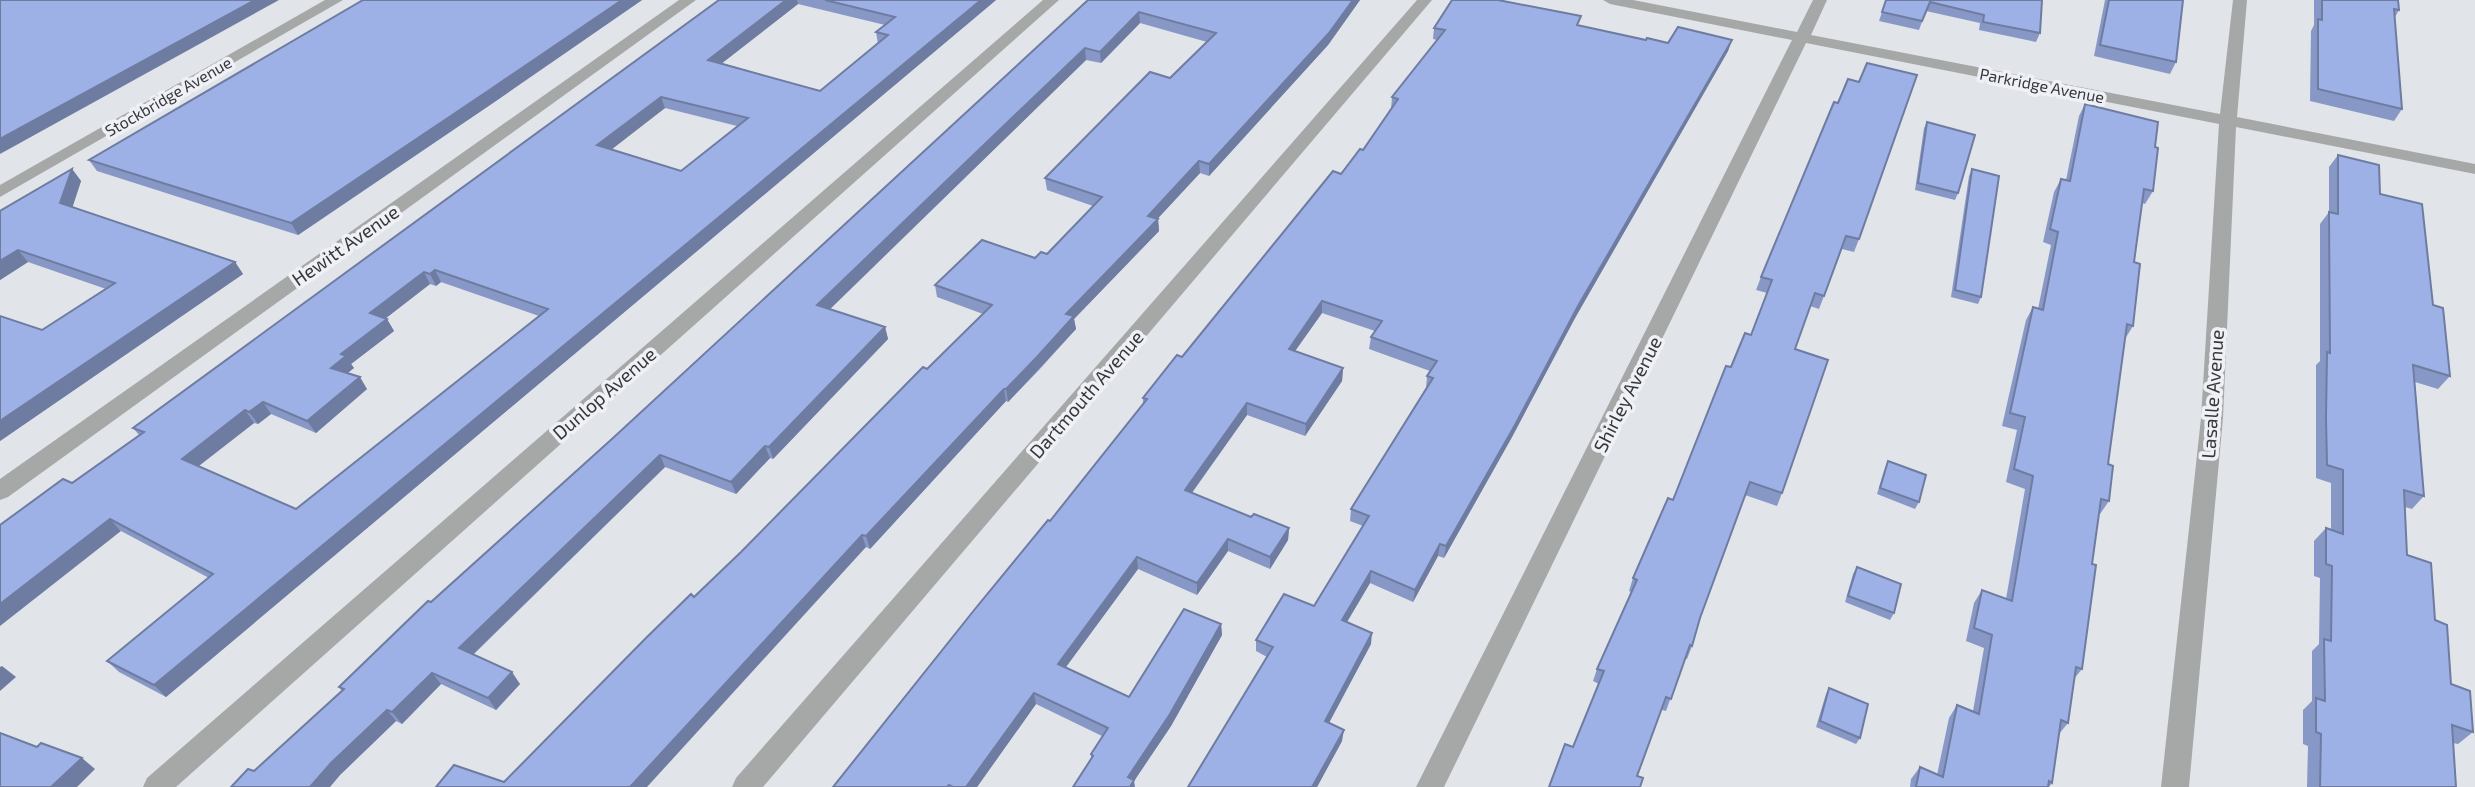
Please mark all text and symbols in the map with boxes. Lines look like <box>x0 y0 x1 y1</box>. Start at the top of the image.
street label: Stockbridge Avenue <box>101 52 235 140</box>
street label: Parkridge Avenue <box>1978 64 2106 106</box>
street label: Hewitt Avenue <box>287 200 403 290</box>
street label: Dartmouth Avenue <box>1024 325 1148 463</box>
street label: Lasalle Avenue <box>2196 329 2228 459</box>
street label: Shirley Avenue <box>1588 332 1666 456</box>
street label: Dunlop Avenue <box>548 342 660 444</box>

